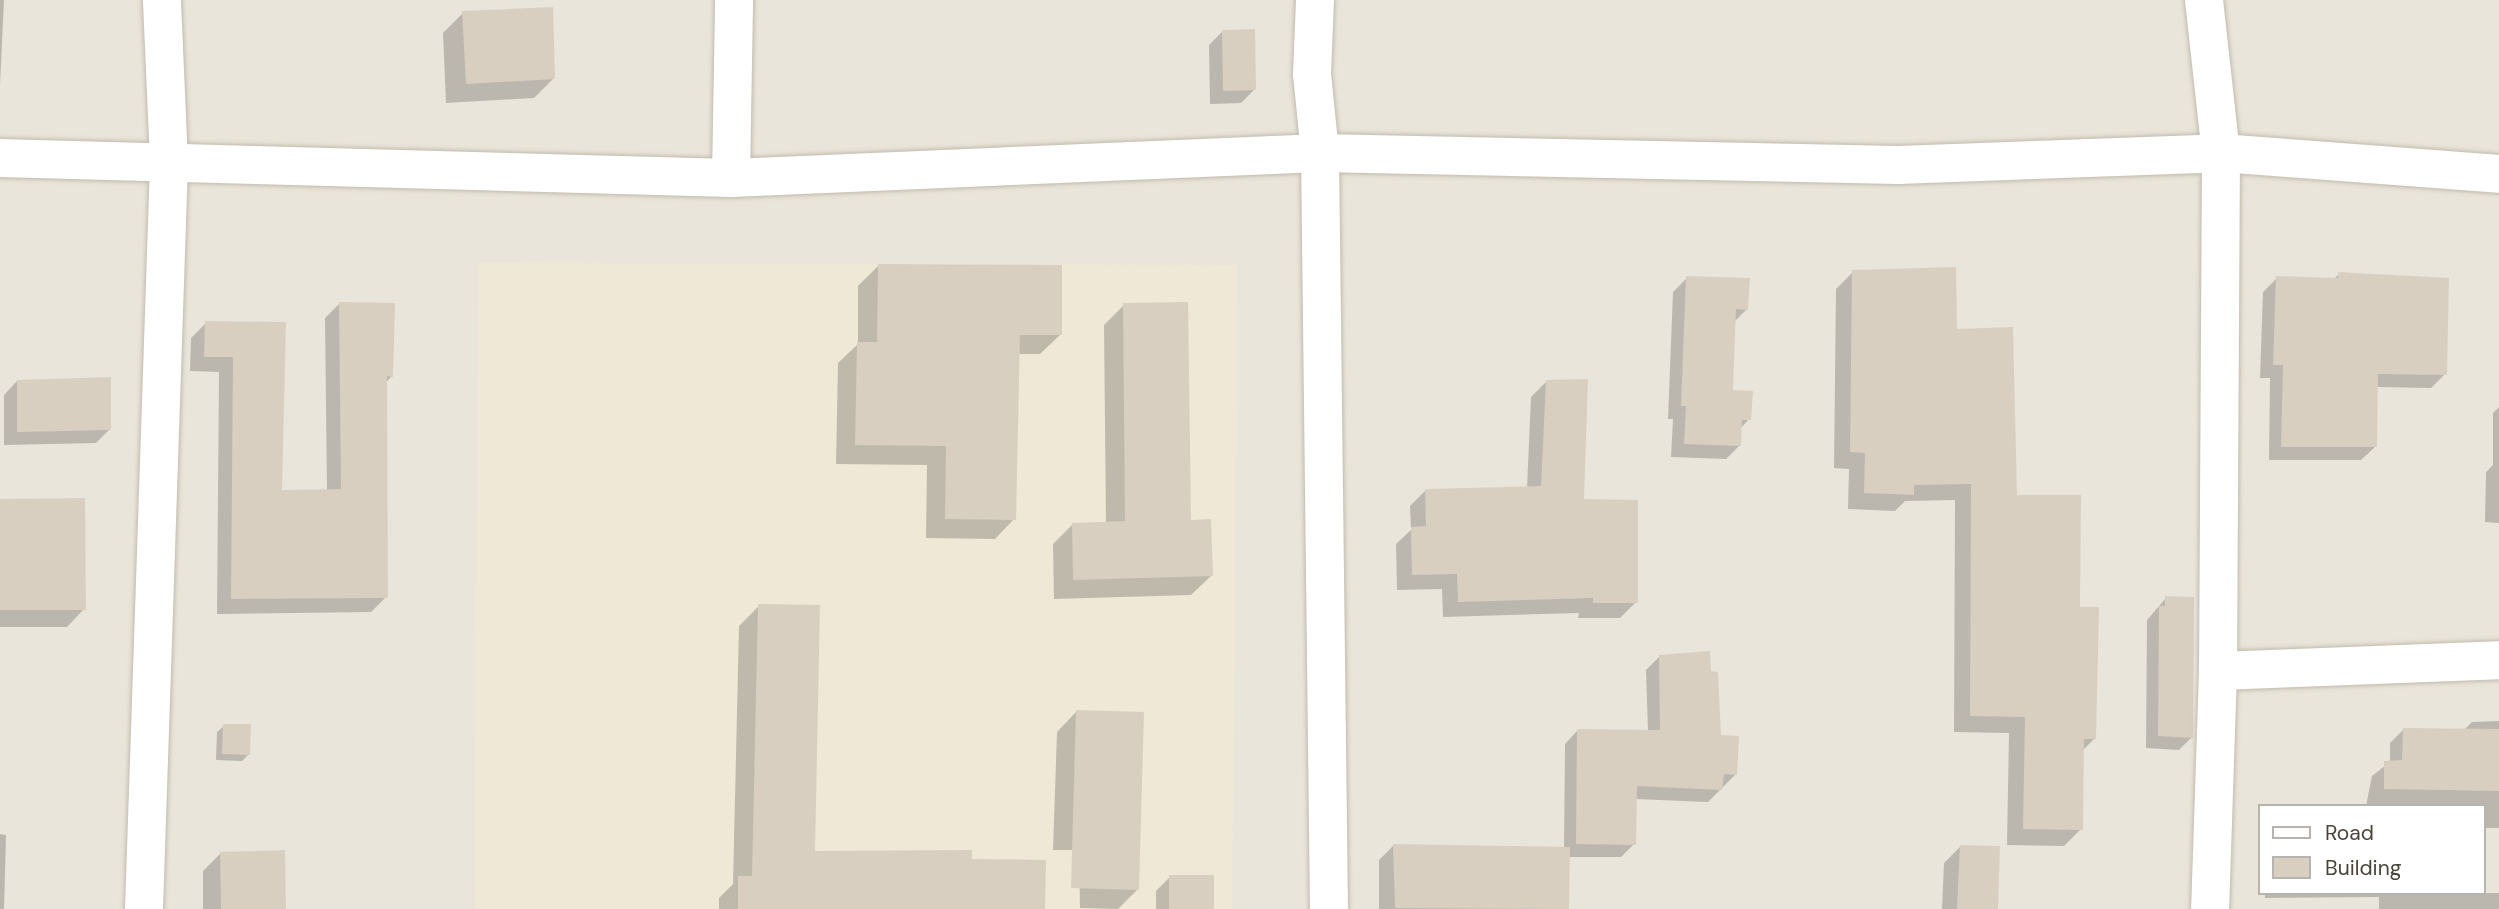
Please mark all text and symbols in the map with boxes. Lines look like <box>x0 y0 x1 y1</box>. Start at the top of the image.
legend <box>2258 804 2485 895</box>
text: Road <box>2325 819 2374 847</box>
text: Building <box>2325 854 2401 882</box>

